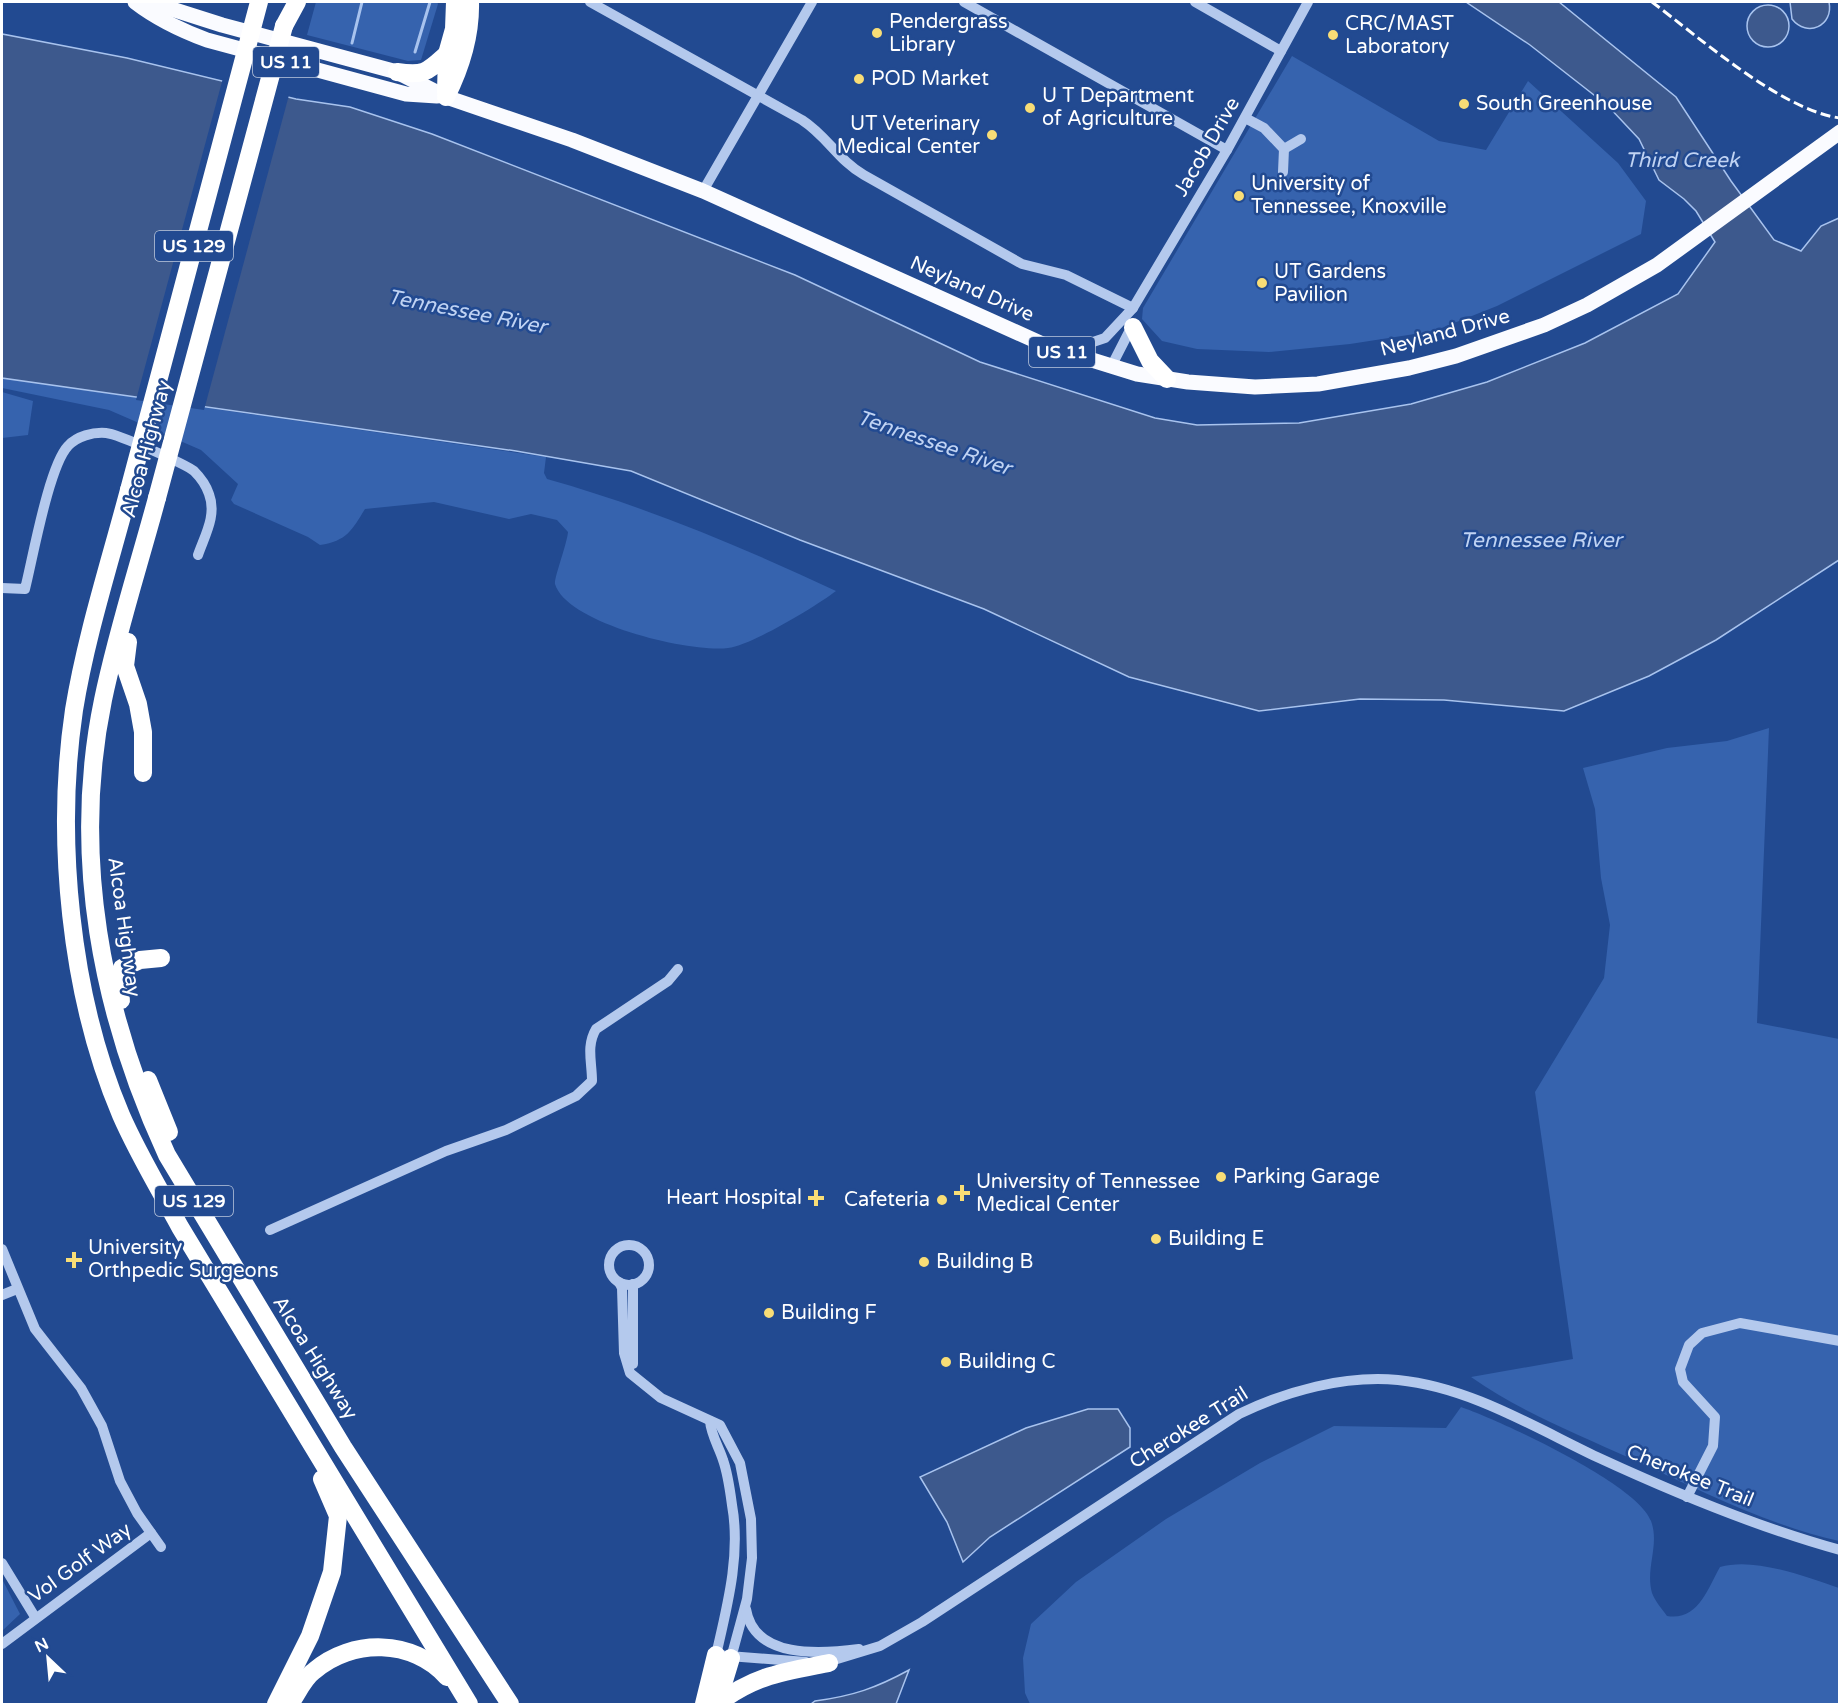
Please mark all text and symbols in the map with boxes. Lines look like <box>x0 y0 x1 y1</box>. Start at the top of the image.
place label: Pendergrass Library <box>889 10 1008 57</box>
place label: CRC/MAST Laboratory <box>1345 12 1454 59</box>
marker: Pendergrass Library <box>870 26 884 40</box>
marker: CRC/MAST Laboratory <box>1326 28 1340 42</box>
road number: US 11 <box>253 47 319 77</box>
place label: POD Market <box>871 67 989 91</box>
marker: POD Market <box>852 72 866 86</box>
place label: U T Department of Agriculture <box>1042 84 1194 131</box>
place label: South Greenhouse <box>1476 92 1652 116</box>
street label: Jacob Drive <box>1169 93 1245 201</box>
marker: South Greenhouse <box>1457 97 1471 111</box>
marker: U T Department of Agriculture <box>1023 101 1037 115</box>
place label: UT Veterinary Medical Center <box>837 112 980 159</box>
marker: UT Veterinary Medical Center <box>985 128 999 142</box>
water label: Third Creek <box>1625 148 1741 173</box>
place label: University of Tennessee, Knoxville <box>1251 172 1447 219</box>
marker: University of Tennessee, Knoxville <box>1232 189 1246 203</box>
road number: US 129 <box>155 231 233 261</box>
street label: Neyland Drive <box>906 251 1038 327</box>
place label: UT Gardens Pavilion <box>1274 260 1386 307</box>
marker: UT Gardens Pavilion <box>1255 276 1269 290</box>
water label: Tennessee River <box>385 284 551 340</box>
street label: Neyland Drive <box>1378 304 1512 362</box>
road number: US 11 <box>1029 337 1095 367</box>
street label: Alcoa Highway <box>117 378 177 520</box>
water label: Tennessee River <box>854 405 1017 482</box>
water label: Tennessee River <box>1460 528 1625 553</box>
street label: Alcoa Highway <box>102 856 146 999</box>
place label: Parking Garage <box>1233 1165 1380 1189</box>
place label: University of Tennessee Medical Center <box>976 1170 1200 1217</box>
marker: Parking Garage <box>1214 1170 1228 1184</box>
marker: University of Tennessee Medical Center <box>953 1184 971 1202</box>
road number: US 129 <box>155 1186 233 1216</box>
place label: Heart Hospital <box>666 1186 802 1210</box>
place label: Cafeteria <box>844 1188 930 1212</box>
marker: Heart Hospital <box>807 1189 825 1207</box>
marker: Cafeteria <box>935 1193 949 1207</box>
place label: Building E <box>1168 1227 1264 1251</box>
marker: Building E <box>1149 1232 1163 1246</box>
place label: University Orthpedic Surgeons <box>88 1236 279 1283</box>
place label: Building B <box>936 1250 1033 1274</box>
marker: University Orthpedic Surgeons <box>65 1251 83 1269</box>
marker: Building B <box>917 1255 931 1269</box>
street label: Alcoa Highway <box>267 1292 363 1424</box>
place label: Building F <box>781 1301 877 1325</box>
marker: Building F <box>762 1306 776 1320</box>
place label: Building C <box>958 1350 1055 1374</box>
marker: Building C <box>939 1355 953 1369</box>
street label: Cherokee Trail <box>1125 1382 1253 1474</box>
street label: Cherokee Trail <box>1623 1440 1757 1512</box>
street label: Vol Golf Way <box>24 1517 136 1608</box>
north arrow <box>18 1628 78 1688</box>
text: N <box>32 1634 52 1657</box>

